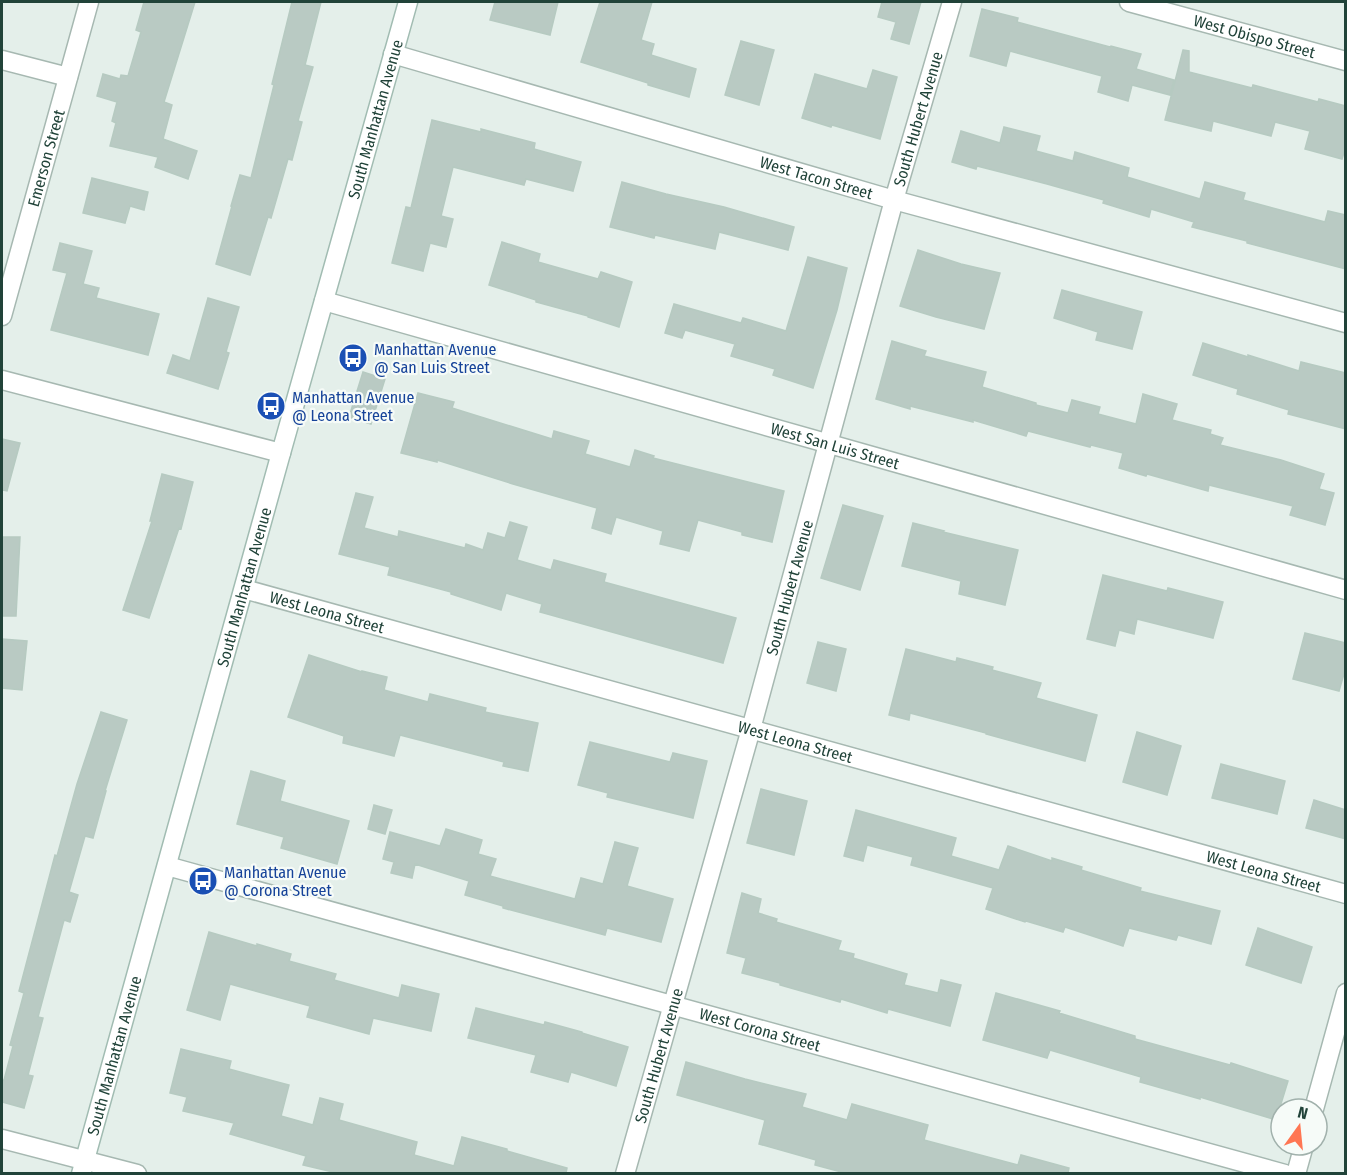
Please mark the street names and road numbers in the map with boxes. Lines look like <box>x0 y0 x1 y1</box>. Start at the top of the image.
street label: West Obispo Street <box>1191 11 1318 62</box>
street label: South Manhattan Avenue <box>344 37 407 201</box>
street label: South Hubert Avenue <box>890 49 947 189</box>
street label: Emerson Street <box>24 107 69 209</box>
street label: West Tacon Street <box>758 152 876 204</box>
street label: West San Luis Street <box>768 419 902 473</box>
street label: South Manhattan Avenue <box>213 505 275 669</box>
street label: South Hubert Avenue <box>762 518 817 657</box>
street label: West Leona Street <box>267 588 387 638</box>
street label: West Leona Street <box>736 717 855 767</box>
street label: West Leona Street <box>1204 847 1324 897</box>
street label: South Manhattan Avenue <box>83 974 146 1137</box>
street label: South Hubert Avenue <box>631 986 687 1125</box>
street label: West Corona Street <box>697 1004 823 1056</box>

